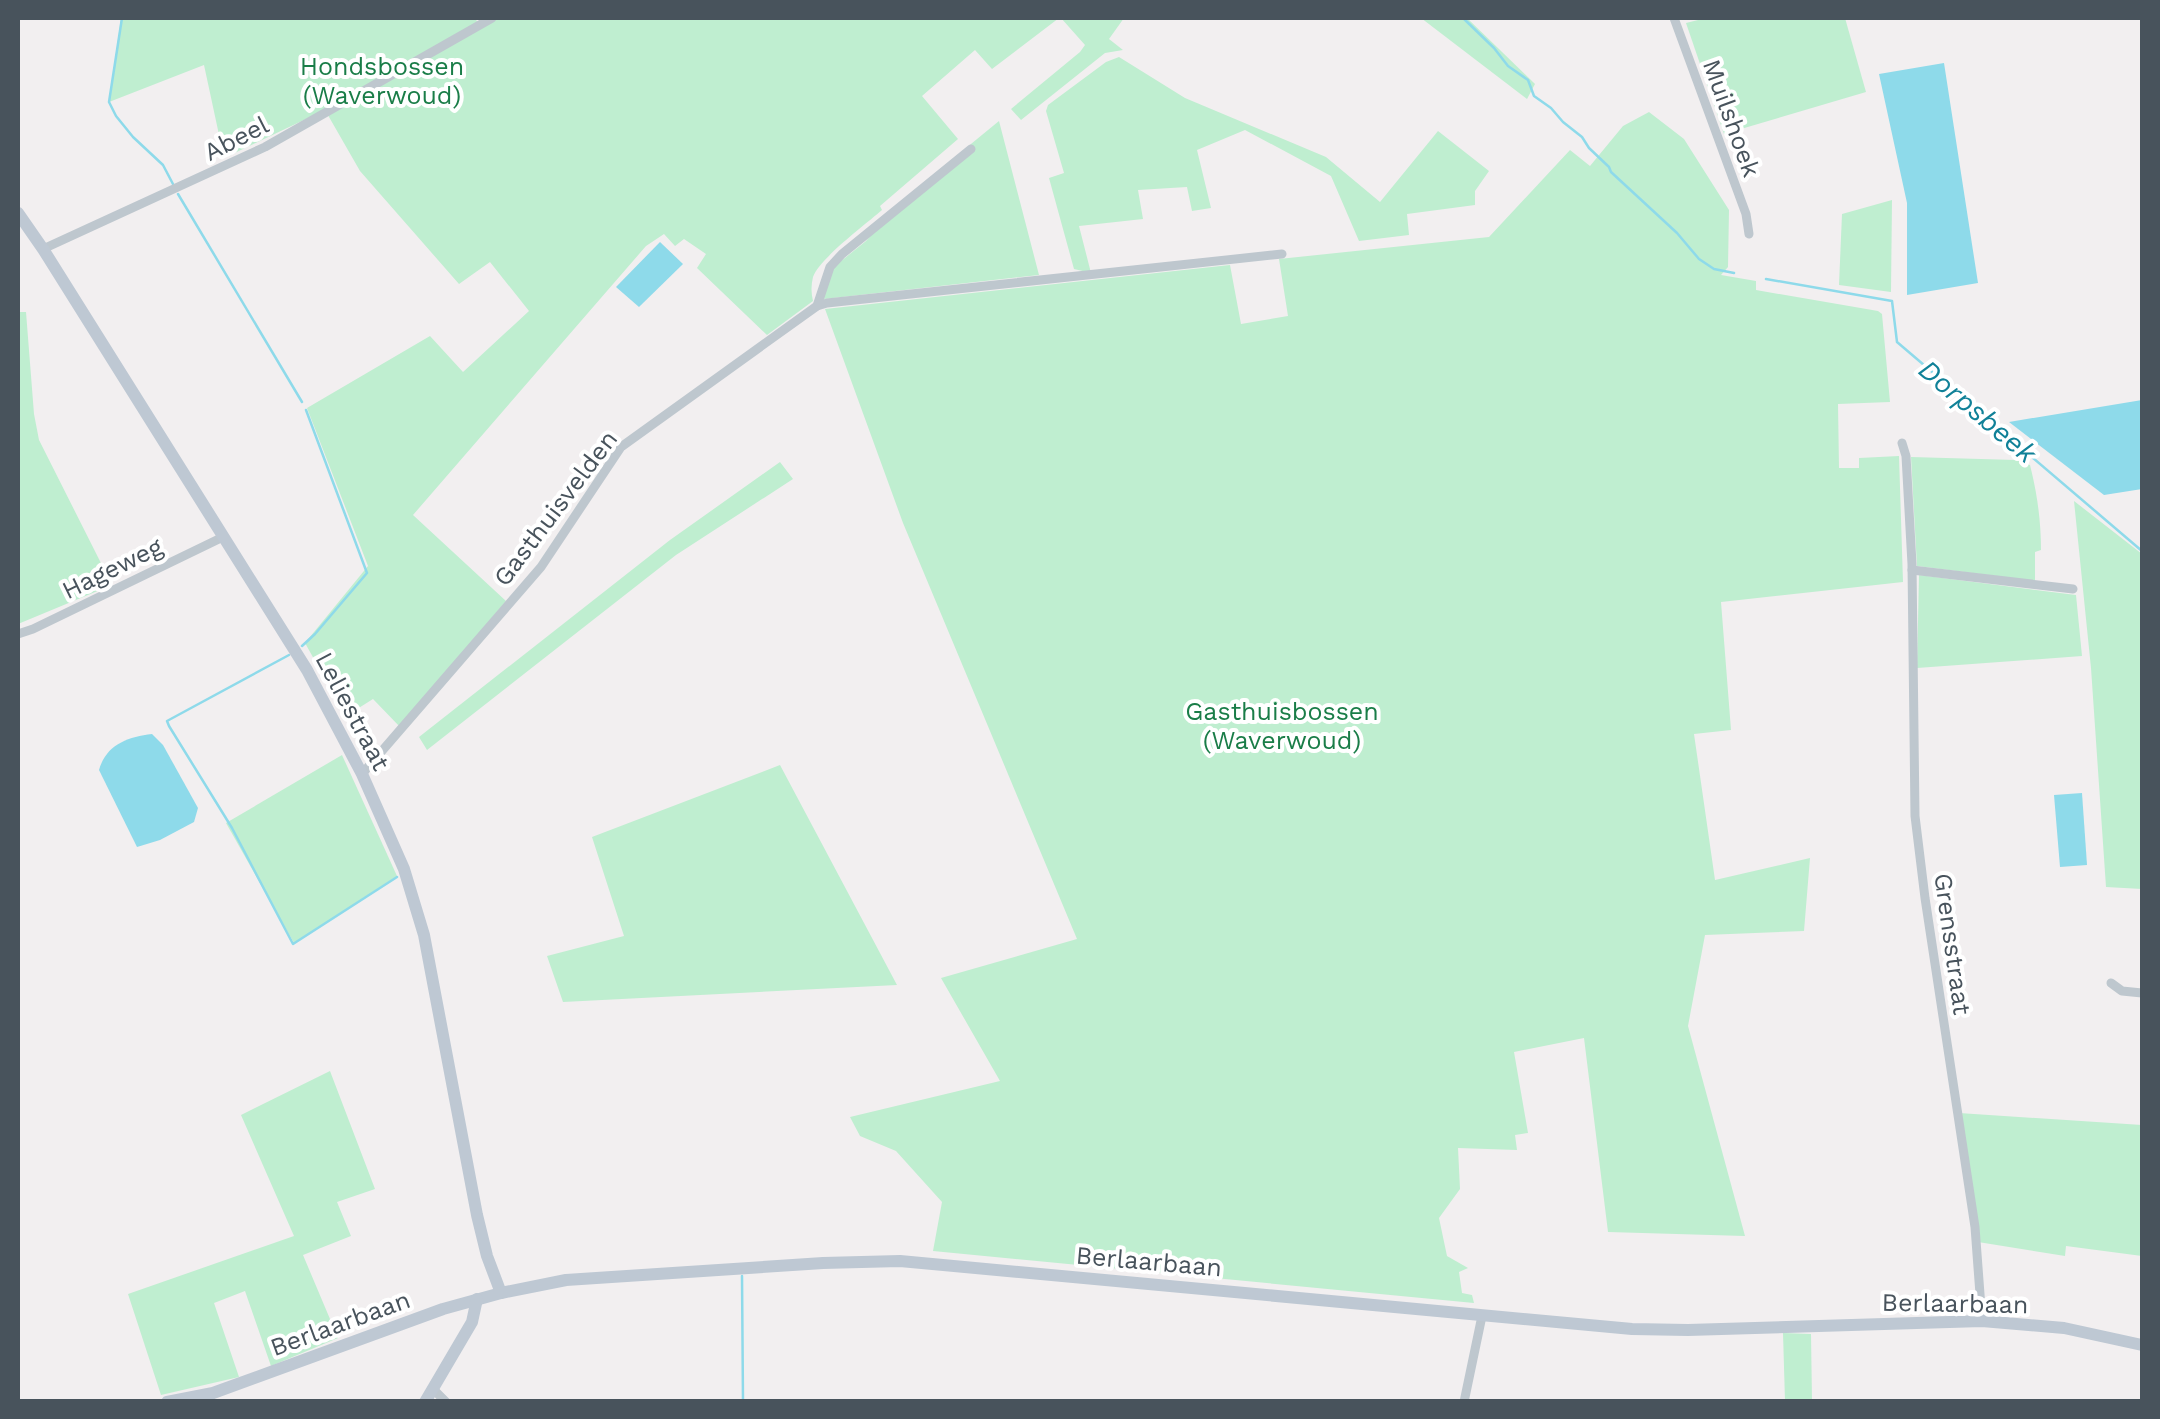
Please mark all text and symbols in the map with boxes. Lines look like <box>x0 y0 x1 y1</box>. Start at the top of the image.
park label: Hondsbossen (Waverwoud) <box>300 52 464 110</box>
street label: Muilshoek <box>1697 55 1766 181</box>
street label: Abeel <box>199 110 274 167</box>
water label: Dorpsbeek <box>1912 353 2044 471</box>
street label: Gasthuisvelden <box>488 425 623 592</box>
street label: Hageweg <box>57 531 168 605</box>
street label: Leliestraat <box>309 647 396 776</box>
park label: Gasthuisbossen (Waverwoud) <box>1185 697 1379 755</box>
street label: Grensstraat <box>1928 871 1977 1017</box>
street label: Berlaarbaan <box>1075 1241 1223 1282</box>
street label: Berlaarbaan <box>266 1285 414 1362</box>
street label: Berlaarbaan <box>1881 1288 2029 1319</box>

